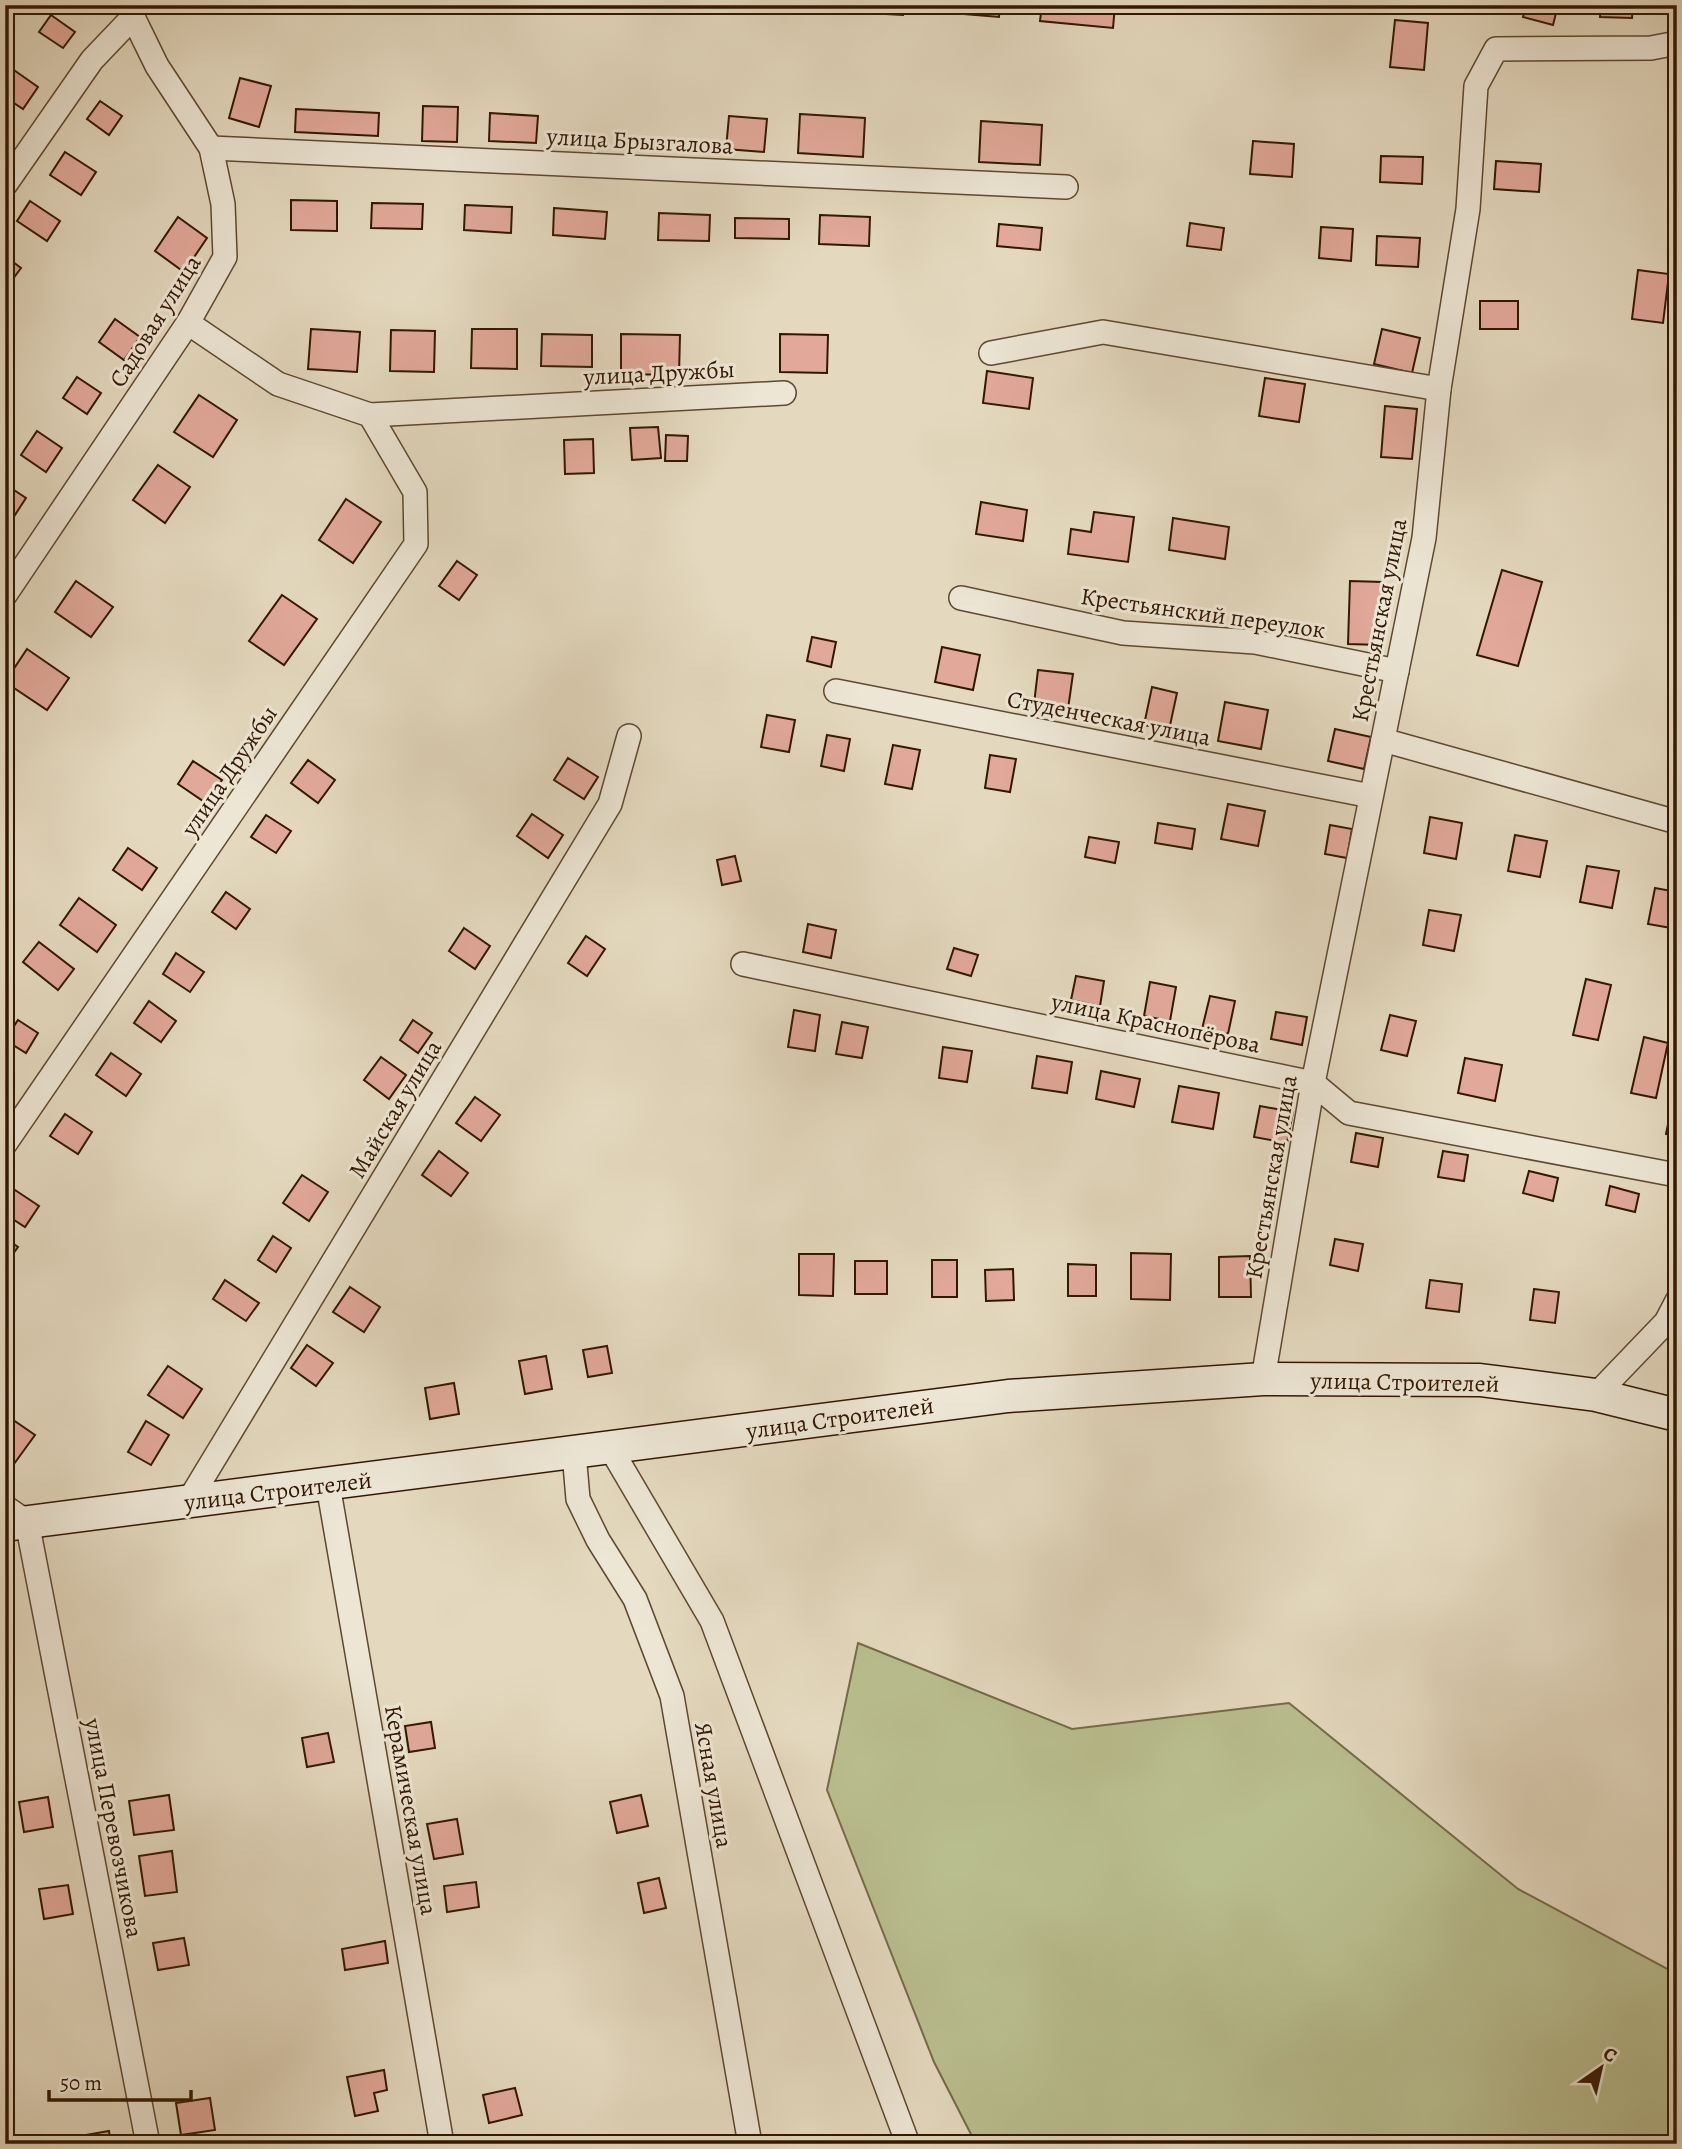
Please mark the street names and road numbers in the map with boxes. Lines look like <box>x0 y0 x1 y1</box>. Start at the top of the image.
street label: улица Брызгалова <box>545 120 734 162</box>
street label: Садовая улица <box>102 249 208 393</box>
street label: улица Дружбы <box>582 353 735 393</box>
street label: Крестьянская улица <box>1344 516 1414 724</box>
street label: Крестьянский переулок <box>1079 580 1327 646</box>
street label: Студенческая улица <box>1004 683 1214 753</box>
street label: улица Дружбы <box>173 699 285 843</box>
street label: улица Краснопёрова <box>1048 985 1263 1061</box>
street label: Майская улица <box>341 1034 449 1184</box>
street label: Крестьянская улица <box>1237 1073 1305 1281</box>
street label: улица Строителей <box>1309 1364 1500 1400</box>
street label: улица Строителей <box>743 1389 936 1447</box>
street label: улица Строителей <box>181 1464 374 1519</box>
street label: Керамическая улица <box>377 1702 445 1918</box>
street label: улица Перевозчикова <box>77 1714 151 1941</box>
street label: Ясная улица <box>687 1720 741 1850</box>

